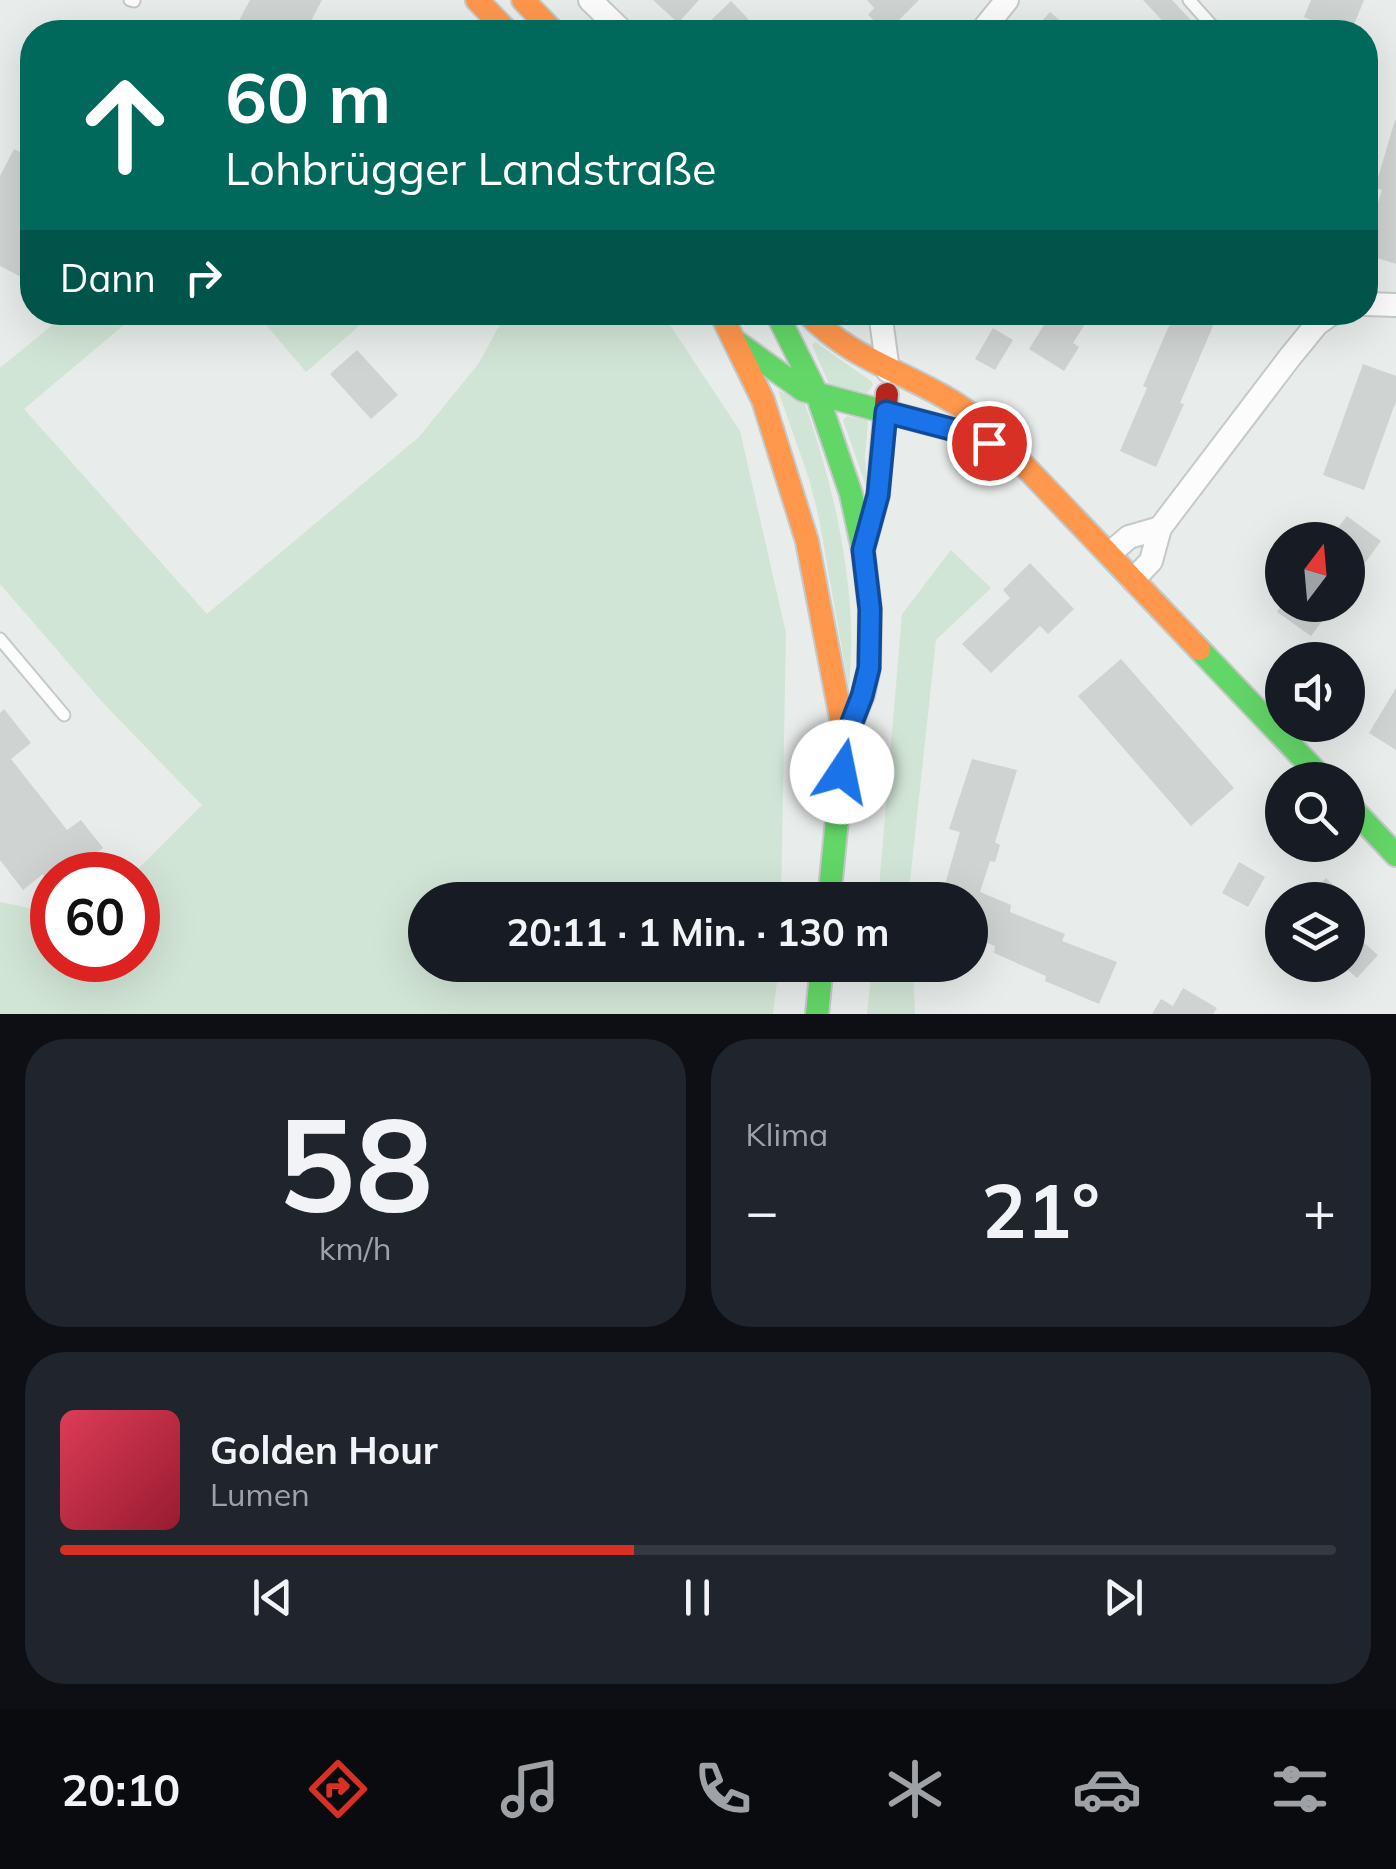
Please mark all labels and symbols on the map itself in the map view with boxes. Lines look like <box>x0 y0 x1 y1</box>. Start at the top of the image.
pin <box>947 401 1032 486</box>
north arrow <box>1265 522 1365 622</box>
position arrow <box>790 720 894 824</box>
speed limit sign: 60 <box>30 852 160 982</box>

